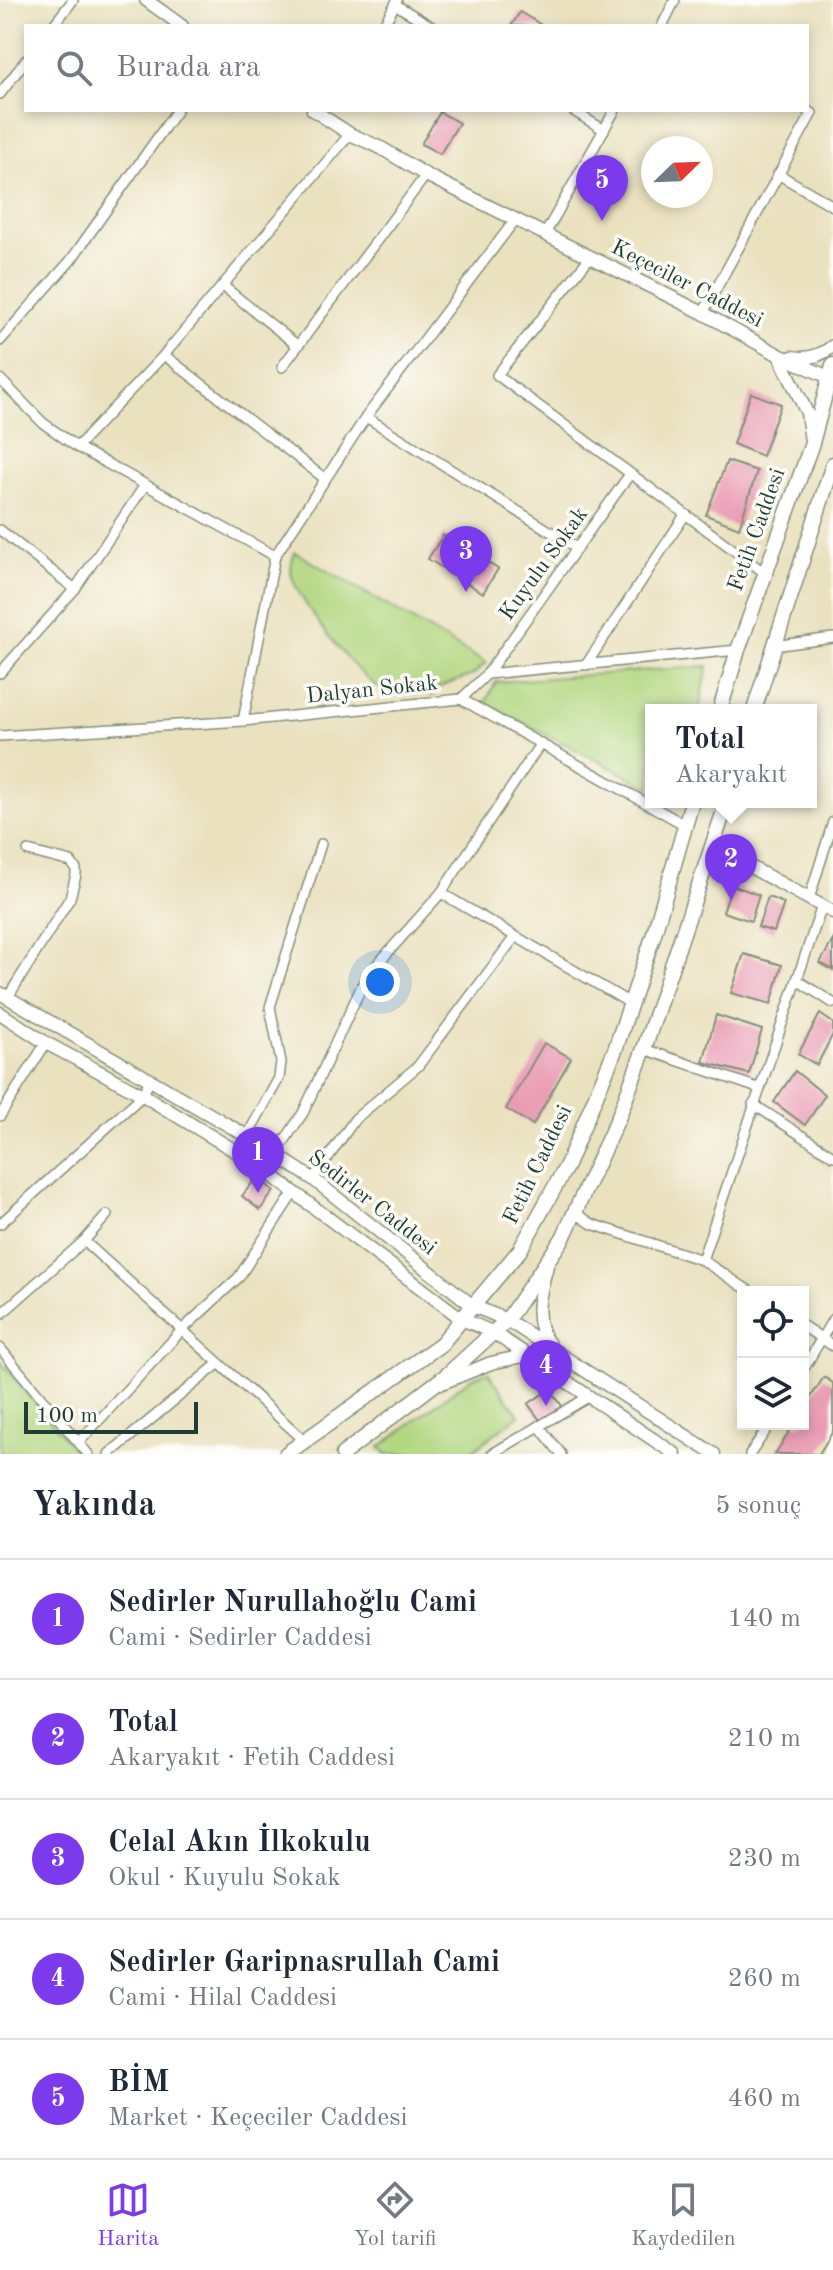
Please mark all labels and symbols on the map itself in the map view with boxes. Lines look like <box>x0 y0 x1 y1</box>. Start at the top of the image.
north arrow <box>641 136 713 208</box>
pin: 5 <box>576 155 628 221</box>
street label: Keçeciler Caddesi <box>607 236 767 332</box>
street label: Fetih Caddesi <box>725 465 789 595</box>
street label: Kuyulu Sokak <box>496 503 592 625</box>
pin: 3 <box>440 526 492 592</box>
street label: Dalyan Sokak <box>305 672 439 708</box>
pin: 2 <box>705 834 757 900</box>
your location <box>360 962 400 1002</box>
street label: Fetih Caddesi <box>500 1102 576 1228</box>
pin: 1 <box>232 1127 284 1193</box>
street label: Sedirler Caddesi <box>304 1146 440 1260</box>
pin: 4 <box>520 1340 572 1406</box>
scale bar <box>24 1398 198 1434</box>

